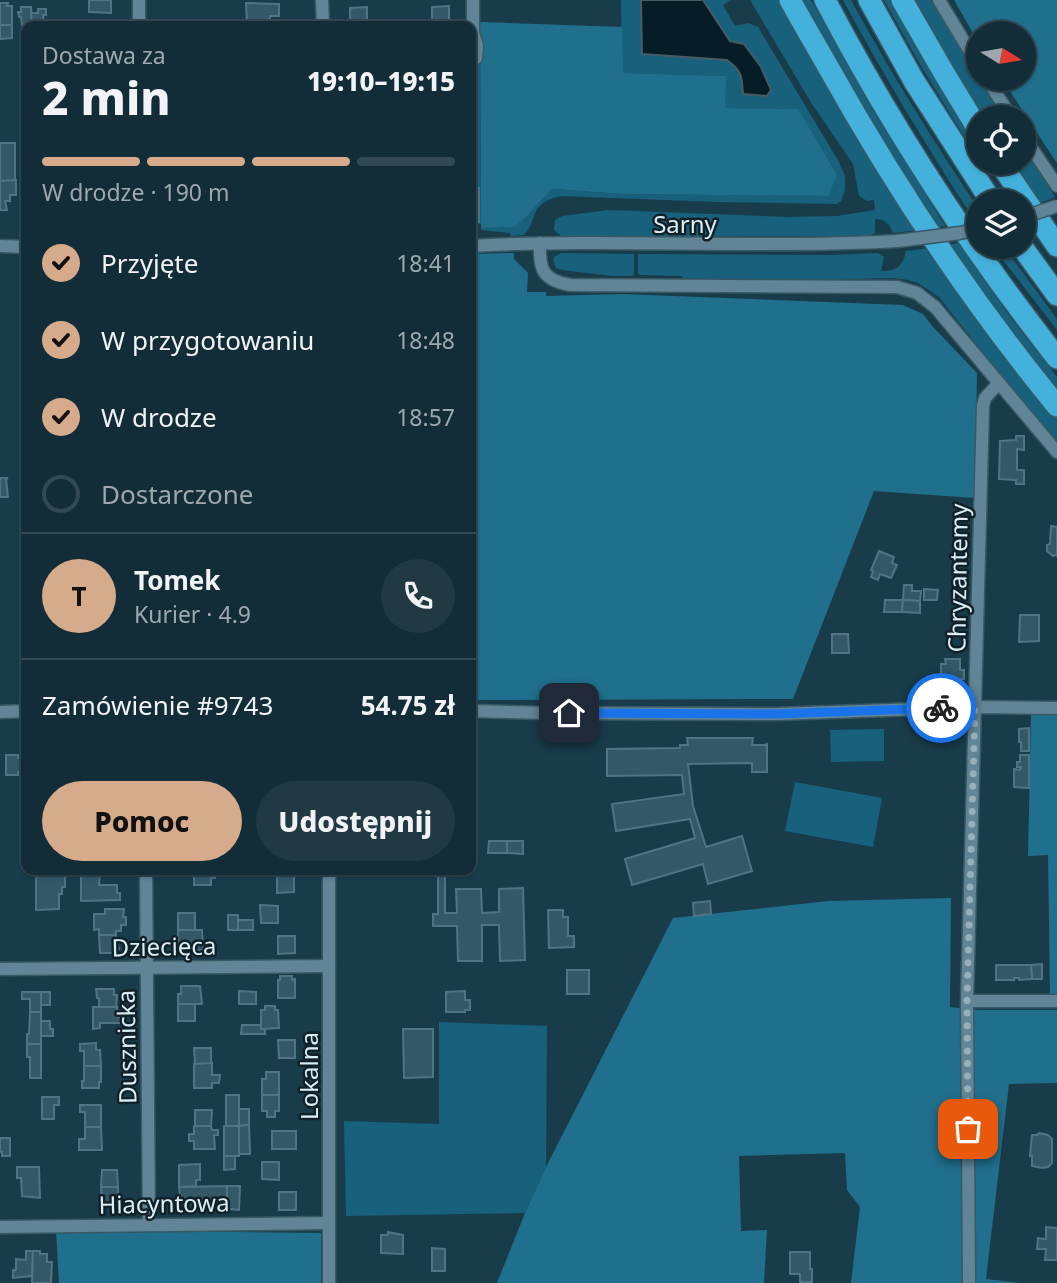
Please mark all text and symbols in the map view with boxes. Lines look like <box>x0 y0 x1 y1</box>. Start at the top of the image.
north arrow <box>966 21 1036 91</box>
map controls <box>966 21 1036 259</box>
text: Dostawa za <box>42 39 166 71</box>
text: 19:10–19:15 <box>307 63 455 99</box>
text: 2 min <box>42 66 171 128</box>
button: locate <box>966 105 1036 175</box>
text: W drodze · 190 m <box>42 176 229 208</box>
button: layers <box>966 189 1036 259</box>
street label: Sarny <box>653 207 718 240</box>
icon: check <box>42 244 80 282</box>
text: Przyjęte <box>101 245 198 281</box>
text: 18:41 <box>396 247 455 279</box>
icon: check <box>42 321 80 359</box>
text: W przygotowaniu <box>101 322 314 358</box>
text: 18:48 <box>396 324 455 356</box>
icon: check <box>42 398 80 436</box>
text: W drodze <box>101 399 217 435</box>
text: 18:57 <box>396 401 455 433</box>
text: Dostarczone <box>101 476 254 512</box>
street label: Chryzantemy <box>939 503 975 653</box>
button: phone <box>381 559 455 633</box>
text: Tomek <box>134 562 220 598</box>
text: T <box>71 578 87 614</box>
text: Kurier · 4.9 <box>134 598 251 630</box>
courier <box>906 673 976 743</box>
pin <box>539 683 599 743</box>
text: Zamówienie #9743 <box>42 687 273 723</box>
text: 54.75 zł <box>361 687 455 723</box>
icon: bike <box>922 689 960 727</box>
icon: home <box>550 694 588 732</box>
button: Pomoc <box>42 781 242 861</box>
button: Udostępnij <box>256 781 455 861</box>
street label: Dziecięca <box>111 929 217 963</box>
street label: Dusznicka <box>109 990 143 1104</box>
street label: Lokalna <box>292 1032 325 1120</box>
pin <box>938 1099 998 1159</box>
icon: bag <box>949 1110 987 1148</box>
street label: Hiacyntowa <box>98 1185 230 1221</box>

